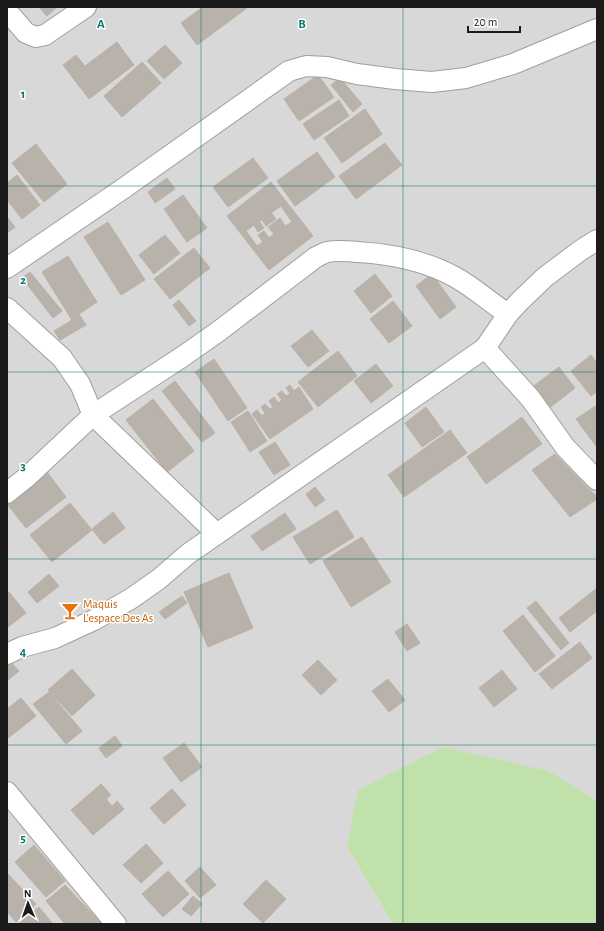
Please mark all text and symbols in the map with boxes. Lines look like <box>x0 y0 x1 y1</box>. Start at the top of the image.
scale bar <box>468 8 520 34</box>
text: 20 m <box>474 16 497 28</box>
text: A <box>97 18 105 31</box>
text: B <box>298 18 306 31</box>
text: 1 <box>21 88 25 101</box>
text: 2 <box>20 274 26 287</box>
text: 3 <box>20 460 26 473</box>
place label: Maquis L'espace Des As <box>83 598 153 624</box>
bar icon: Maquis L'espace Des As <box>60 601 80 621</box>
text: 4 <box>20 646 27 659</box>
text: 5 <box>20 832 26 845</box>
north arrow <box>8 883 48 923</box>
text: N <box>24 888 32 899</box>

